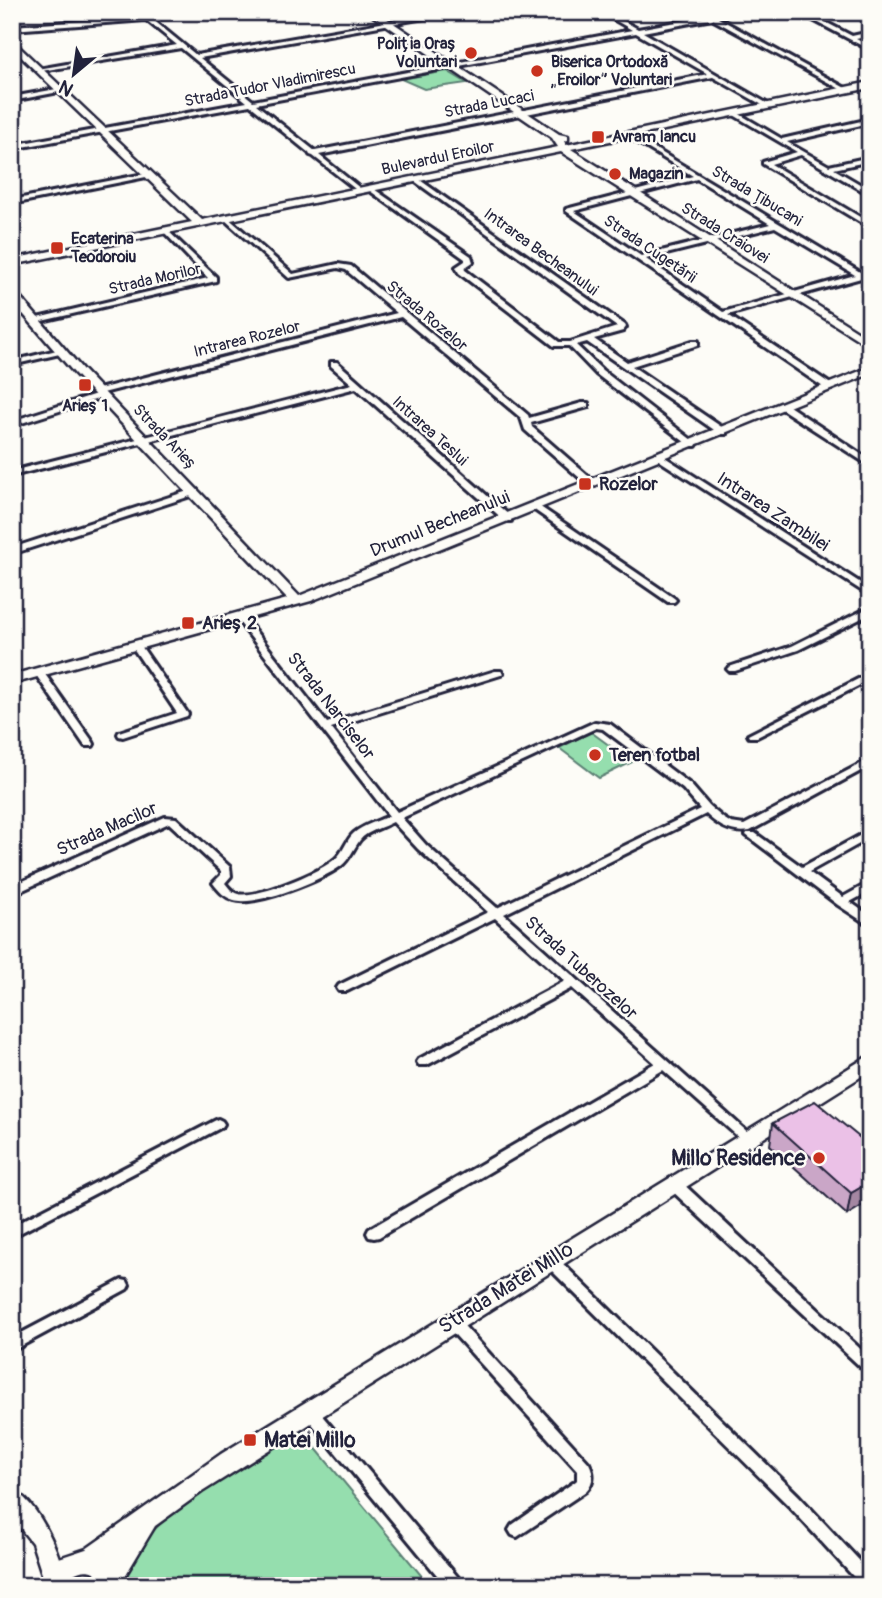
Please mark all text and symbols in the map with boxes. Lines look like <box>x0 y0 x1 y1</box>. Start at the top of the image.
place label: Poliția Oraș Voluntari <box>377 34 457 72</box>
north arrow <box>38 38 108 108</box>
marker: Poliția Oraș Voluntari <box>463 45 479 61</box>
place label: Biserica Ortodoxă „Eroilor” Voluntari <box>551 52 672 90</box>
street label: Strada Tudor Vladimirescu <box>183 59 357 111</box>
marker: Biserica Ortodoxă „Eroilor” Voluntari <box>529 63 545 79</box>
text: N <box>55 74 78 102</box>
street label: Strada Lucaci <box>442 85 536 123</box>
place label: Avram Iancu <box>612 127 696 147</box>
marker: Avram Iancu <box>590 129 606 145</box>
street label: Bulevardul Eroilor <box>380 136 497 180</box>
street label: Strada Țibucani <box>708 161 806 231</box>
place label: Magazin <box>629 164 684 184</box>
marker: Magazin <box>607 166 623 182</box>
street label: Strada Craiovei <box>677 198 773 268</box>
street label: Intrarea Becheanului <box>480 204 602 300</box>
street label: Strada Cugetării <box>600 211 700 287</box>
place label: Ecaterina Teodoroiu <box>70 229 136 267</box>
marker: Ecaterina Teodoroiu <box>49 240 65 256</box>
street label: Strada Morilor <box>107 259 204 299</box>
street label: Strada Rozelor <box>382 276 472 356</box>
street label: Intrarea Rozelor <box>192 316 303 362</box>
marker: Arieș 1 <box>77 377 93 393</box>
street label: Intrarea Teslui <box>388 392 472 470</box>
place label: Arieș 1 <box>62 396 108 416</box>
street label: Strada Arieș <box>129 400 201 474</box>
street label: Intrarea Zambilei <box>712 467 834 557</box>
place label: Rozelor <box>599 473 658 496</box>
marker: Rozelor <box>577 476 593 492</box>
street label: Drumul Becheanului <box>367 486 513 562</box>
place label: Arieș 2 <box>202 612 257 635</box>
marker: Arieș 2 <box>180 615 196 631</box>
street label: Strada Narciselor <box>282 648 381 765</box>
place label: Teren fotbal <box>608 744 700 767</box>
marker: Teren fotbal <box>587 747 603 763</box>
street label: Strada Macilor <box>53 796 161 861</box>
street label: Strada Tuberozelor <box>520 911 643 1025</box>
place label: Millo Residence <box>671 1145 806 1172</box>
marker: Millo Residence <box>811 1150 827 1166</box>
street label: Strada Matei Millo <box>434 1236 578 1340</box>
place label: Matei Millo <box>264 1427 356 1454</box>
marker: Matei Millo <box>242 1432 258 1448</box>

